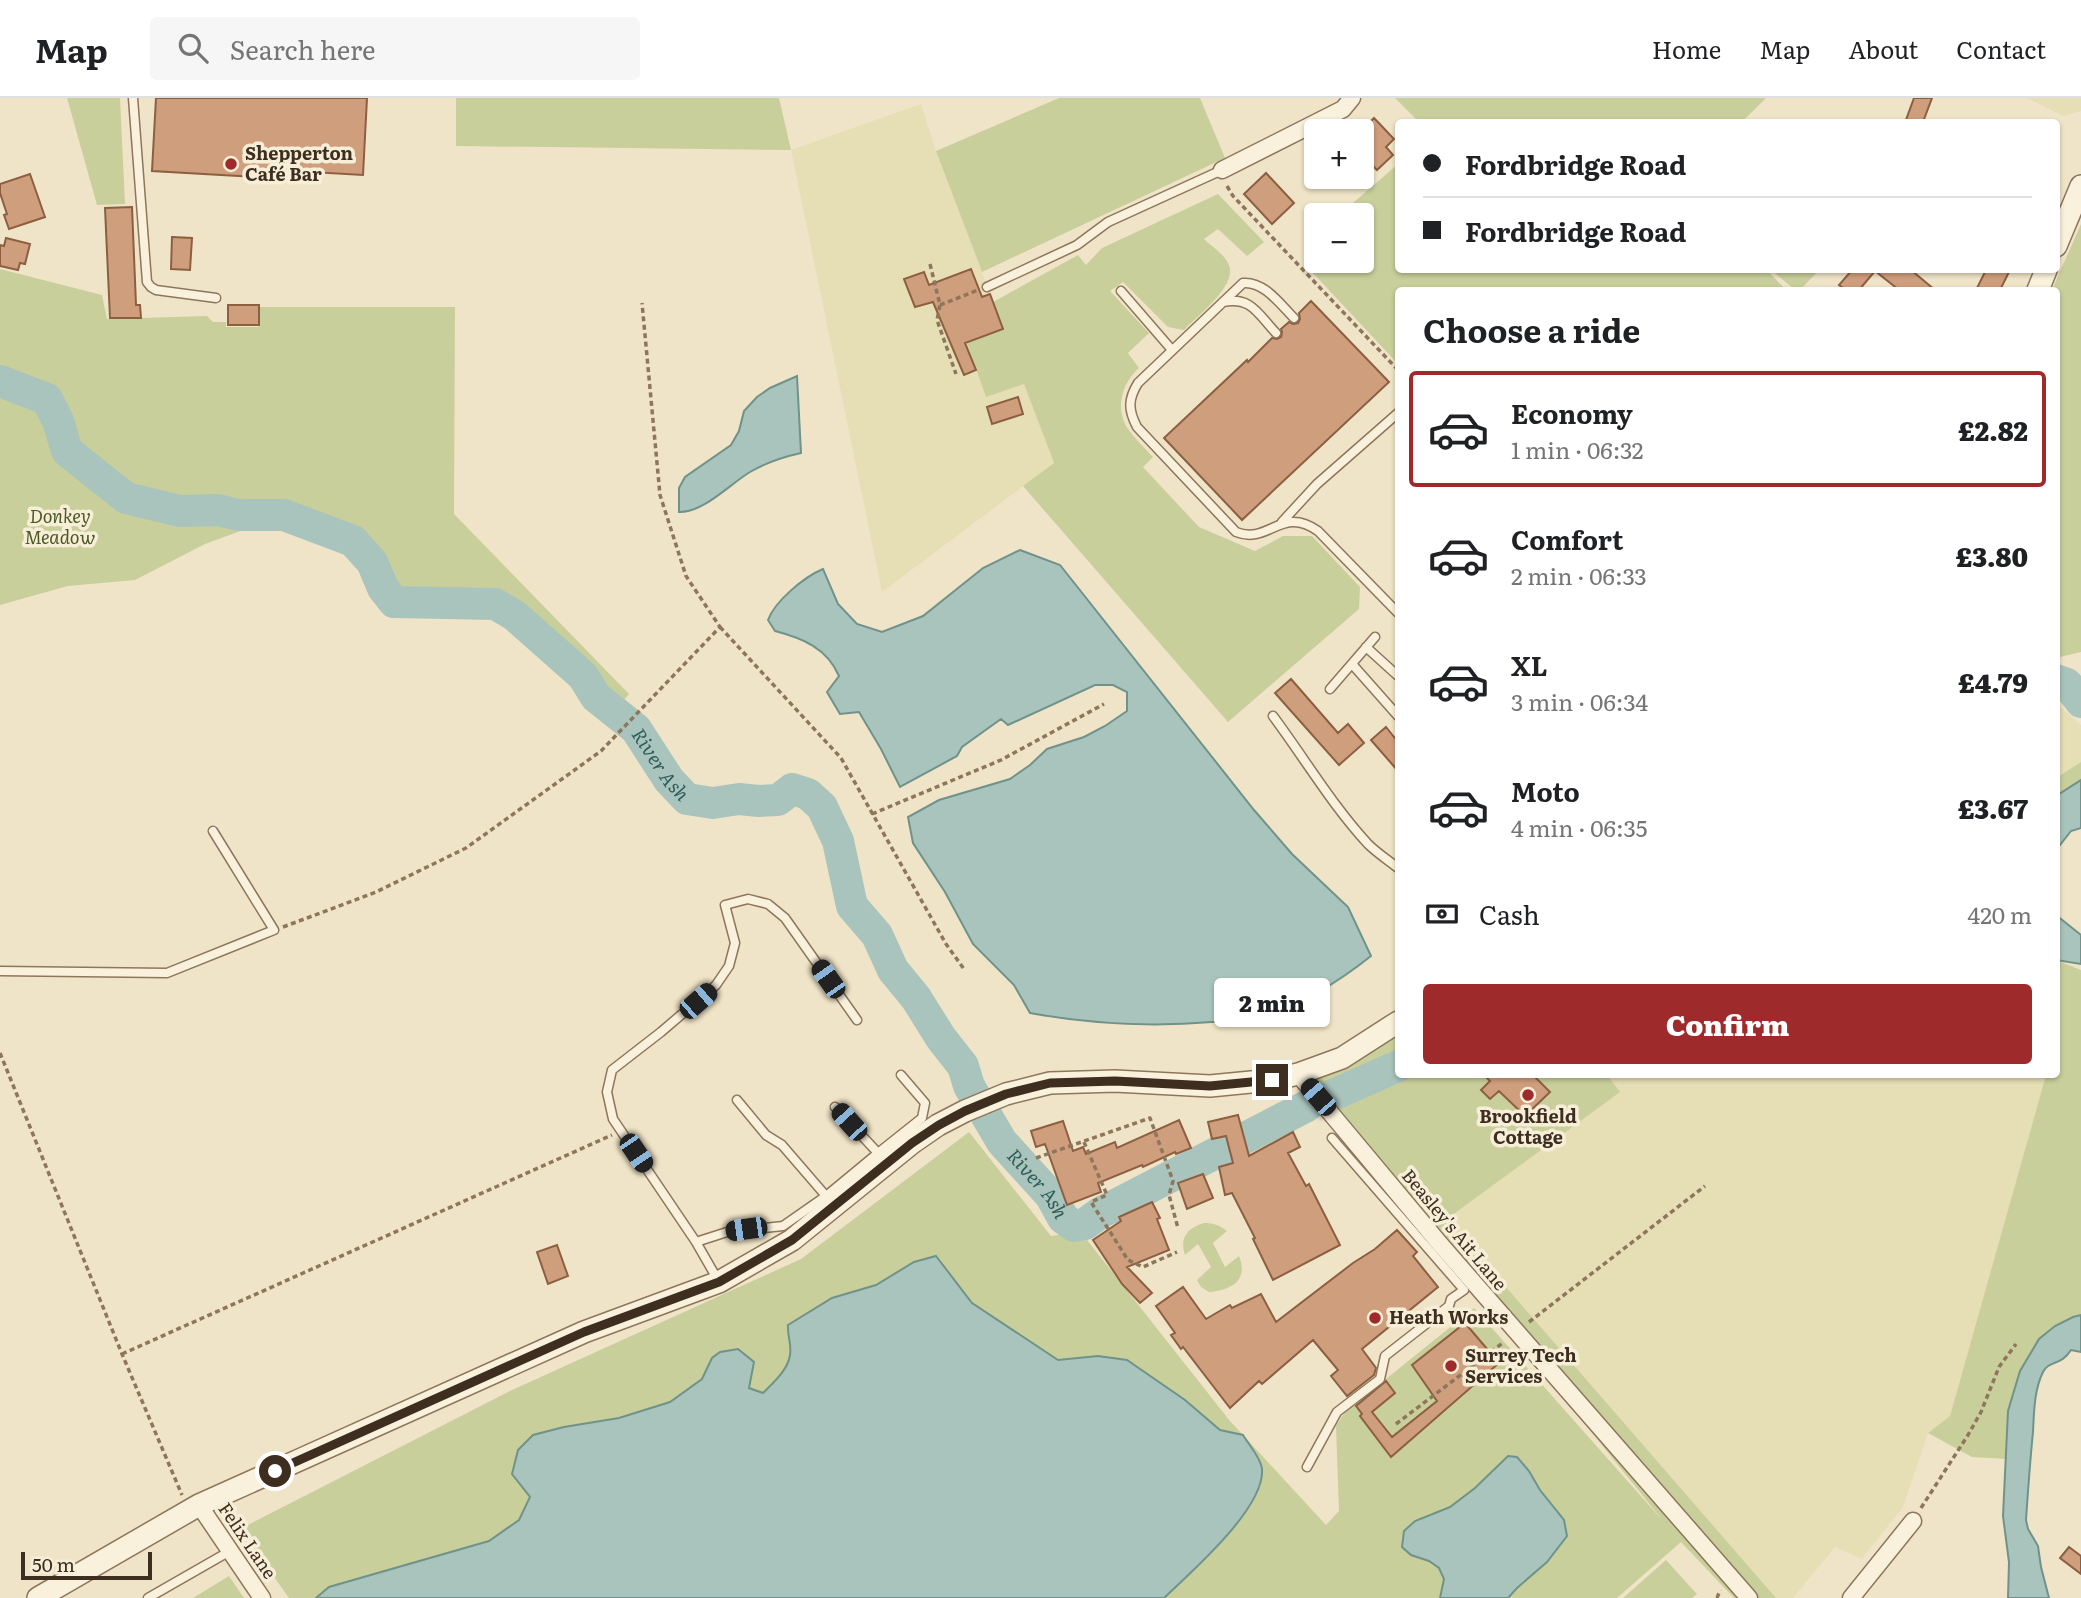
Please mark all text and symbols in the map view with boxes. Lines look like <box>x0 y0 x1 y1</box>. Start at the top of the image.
search box <box>150 17 640 80</box>
text: Map <box>35 24 108 73</box>
icon: search <box>174 29 212 67</box>
text: Search here <box>230 29 376 68</box>
text: Home <box>1652 31 1721 66</box>
text: Map <box>1759 31 1810 66</box>
text: About <box>1848 31 1918 66</box>
text: Contact <box>1956 31 2046 66</box>
map controls <box>1304 119 1374 273</box>
button: + <box>1304 119 1374 189</box>
place label: Shepperton Café Bar <box>245 139 353 187</box>
text: Fordbridge Road <box>1465 144 1686 183</box>
marker: Shepperton Café Bar <box>223 156 239 172</box>
button: − <box>1304 203 1374 273</box>
text: Fordbridge Road <box>1465 211 1686 250</box>
text: Choose a ride <box>1423 305 1640 353</box>
text: Economy <box>1511 393 1633 432</box>
icon: car <box>1427 398 1490 461</box>
text: £2.82 <box>1958 410 2028 449</box>
text: 1 min · 06:32 <box>1511 432 1644 466</box>
park label: Donkey Meadow <box>24 502 96 550</box>
text: Comfort <box>1511 519 1623 558</box>
icon: car <box>1427 524 1490 587</box>
text: £3.80 <box>1956 536 2028 575</box>
text: 2 min · 06:33 <box>1511 558 1647 592</box>
text: XL <box>1511 645 1548 684</box>
icon: car <box>1427 650 1490 713</box>
text: £4.79 <box>1958 662 2028 701</box>
text: 3 min · 06:34 <box>1511 684 1648 718</box>
water label: River Ash <box>626 722 696 806</box>
text: Moto <box>1511 771 1580 810</box>
icon: car <box>1427 776 1490 839</box>
text: £3.67 <box>1958 788 2028 827</box>
text: 4 min · 06:35 <box>1511 810 1647 844</box>
text: Cash <box>1479 894 1540 933</box>
icon: cash <box>1423 895 1461 933</box>
text: 420 m <box>1967 897 2032 931</box>
car <box>808 956 849 1002</box>
callout: 2 min <box>1214 978 1330 1028</box>
car <box>676 979 721 1023</box>
button: Confirm <box>1423 984 2032 1064</box>
text: 2 min <box>1239 985 1305 1019</box>
route end <box>1256 1064 1288 1096</box>
car <box>1297 1074 1340 1120</box>
marker: Brookfield Cottage <box>1520 1087 1536 1103</box>
car <box>828 1099 871 1145</box>
place label: Brookfield Cottage <box>1479 1102 1577 1150</box>
car <box>616 1130 657 1176</box>
water label: River Ash <box>1001 1142 1076 1223</box>
street label: Beasley's Ait Lane <box>1396 1162 1514 1296</box>
car <box>724 1216 769 1242</box>
place label: Heath Works <box>1389 1303 1508 1330</box>
marker: Heath Works <box>1367 1310 1383 1326</box>
place label: Surrey Tech Services <box>1465 1341 1577 1389</box>
marker: Surrey Tech Services <box>1443 1358 1459 1374</box>
route start <box>259 1455 291 1487</box>
street label: Felix Lane <box>213 1496 284 1584</box>
scale bar <box>21 1549 152 1581</box>
text: 50 m <box>32 1550 75 1578</box>

